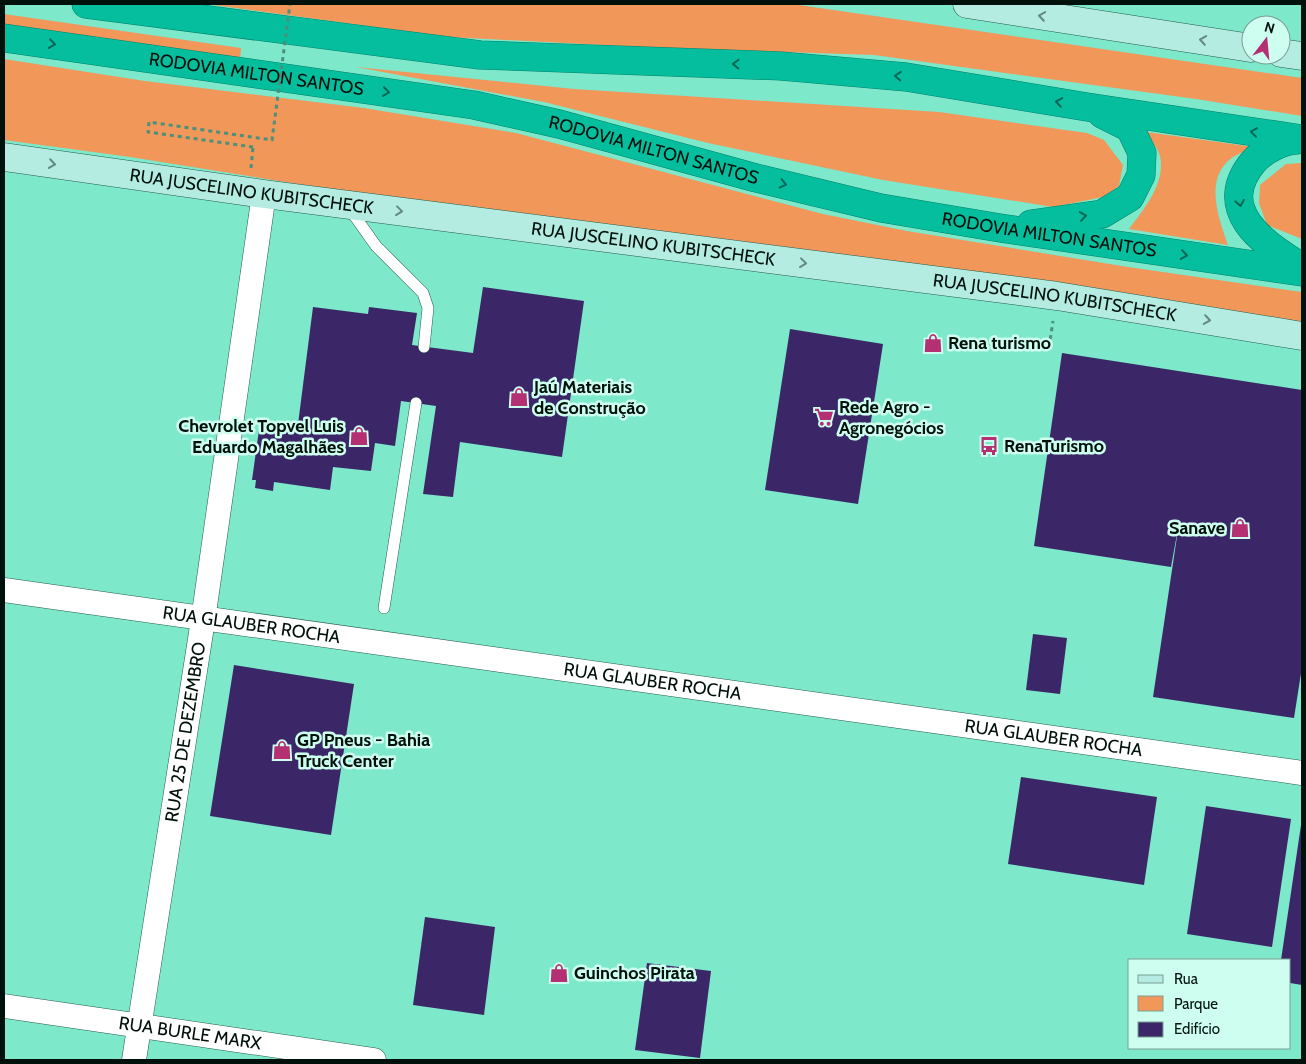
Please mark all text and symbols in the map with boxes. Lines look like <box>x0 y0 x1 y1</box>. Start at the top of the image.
one-way arrow <box>1038 11 1047 21</box>
north arrow <box>1241 15 1291 65</box>
text: N <box>1262 17 1277 38</box>
one-way arrow <box>1198 36 1207 46</box>
one-way arrow <box>48 39 56 49</box>
street label: RODOVIA MILTON SANTOS <box>148 48 365 100</box>
one-way arrow <box>732 59 740 70</box>
one-way arrow <box>894 71 902 82</box>
one-way arrow <box>382 86 391 96</box>
one-way arrow <box>1054 97 1062 108</box>
street label: RODOVIA MILTON SANTOS <box>547 111 761 189</box>
one-way arrow <box>1250 127 1258 137</box>
one-way arrow <box>48 158 56 169</box>
street label: RUA JUSCELINO KUBITSCHECK <box>128 164 376 219</box>
one-way arrow <box>778 178 787 189</box>
one-way arrow <box>1234 199 1245 207</box>
one-way arrow <box>396 205 404 216</box>
street label: RODOVIA MILTON SANTOS <box>940 207 1158 262</box>
one-way arrow <box>1079 212 1087 222</box>
street label: RUA JUSCELINO KUBITSCHECK <box>530 217 777 271</box>
one-way arrow <box>1180 249 1188 260</box>
one-way arrow <box>800 257 808 268</box>
street label: RUA JUSCELINO KUBITSCHECK <box>932 269 1179 326</box>
one-way arrow <box>1202 315 1211 325</box>
shop icon: Rena turismo <box>922 332 944 354</box>
place label: Rena turismo <box>948 332 1051 354</box>
place label: Jaú Materiais de Construção <box>533 376 646 419</box>
shop icon: Jaú Materiais de Construção <box>508 386 530 408</box>
place label: Rede Agro - Agronegócios <box>839 396 944 439</box>
supermarket icon: Rede Agro - Agronegócios <box>813 406 835 428</box>
place label: Chevrolet Topvel Luis Eduardo Magalhães <box>178 415 344 458</box>
shop icon: Chevrolet Topvel Luis Eduardo Magalhães <box>348 425 370 447</box>
bus stop icon: RenaTurismo <box>978 435 1000 457</box>
place label: RenaTurismo <box>1004 435 1104 457</box>
place label: Sanave <box>1169 517 1225 539</box>
shop icon: Sanave <box>1229 517 1251 539</box>
street label: RUA GLAUBER ROCHA <box>161 602 342 648</box>
street label: RUA 25 DE DEZEMBRO <box>160 640 210 824</box>
street label: RUA GLAUBER ROCHA <box>562 658 743 705</box>
street label: RUA GLAUBER ROCHA <box>963 715 1144 761</box>
place label: GP Pneus - Bahia Truck Center <box>297 729 430 772</box>
shop icon: GP Pneus - Bahia Truck Center <box>271 739 293 761</box>
legend <box>1128 959 1291 1049</box>
shop icon: Guinchos Pirata <box>548 962 570 984</box>
place label: Guinchos Pirata <box>574 962 695 984</box>
text: Rua <box>1174 970 1199 988</box>
text: Parque <box>1174 995 1218 1013</box>
street label: RUA BURLE MARX <box>117 1012 263 1054</box>
text: Edifício <box>1174 1020 1220 1038</box>

